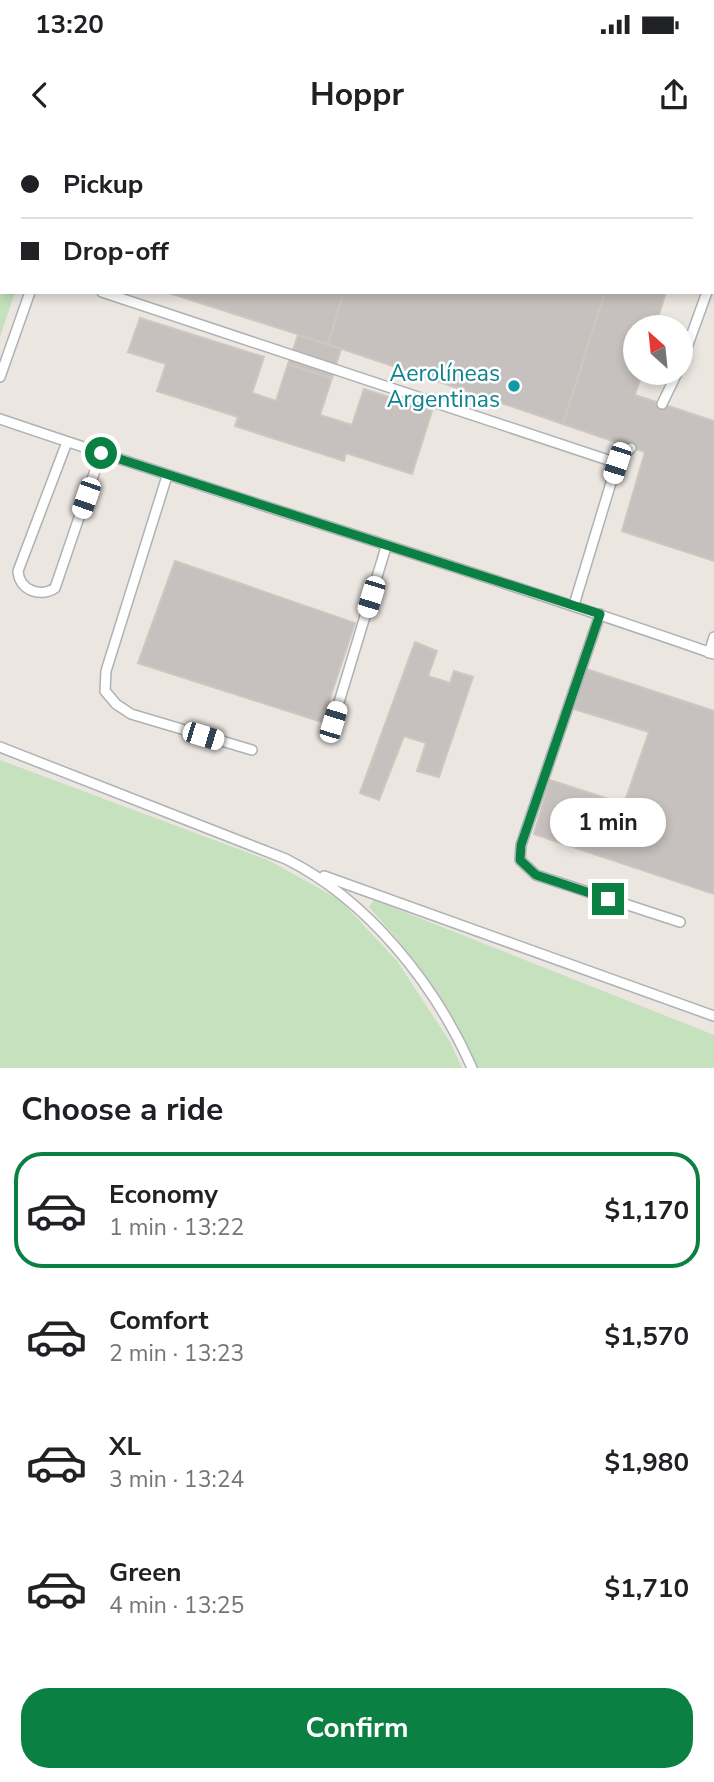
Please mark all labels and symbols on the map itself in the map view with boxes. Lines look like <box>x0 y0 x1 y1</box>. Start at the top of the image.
north arrow <box>623 315 693 385</box>
place label: Aerolíneas Argentinas <box>387 358 500 415</box>
marker: Aerolíneas Argentinas <box>506 378 522 394</box>
route start <box>85 437 117 469</box>
car <box>601 440 634 486</box>
car <box>70 475 103 521</box>
car <box>355 574 388 620</box>
car <box>317 699 350 745</box>
car <box>180 720 227 752</box>
callout: 1 min <box>550 798 666 846</box>
route end <box>592 883 624 915</box>

